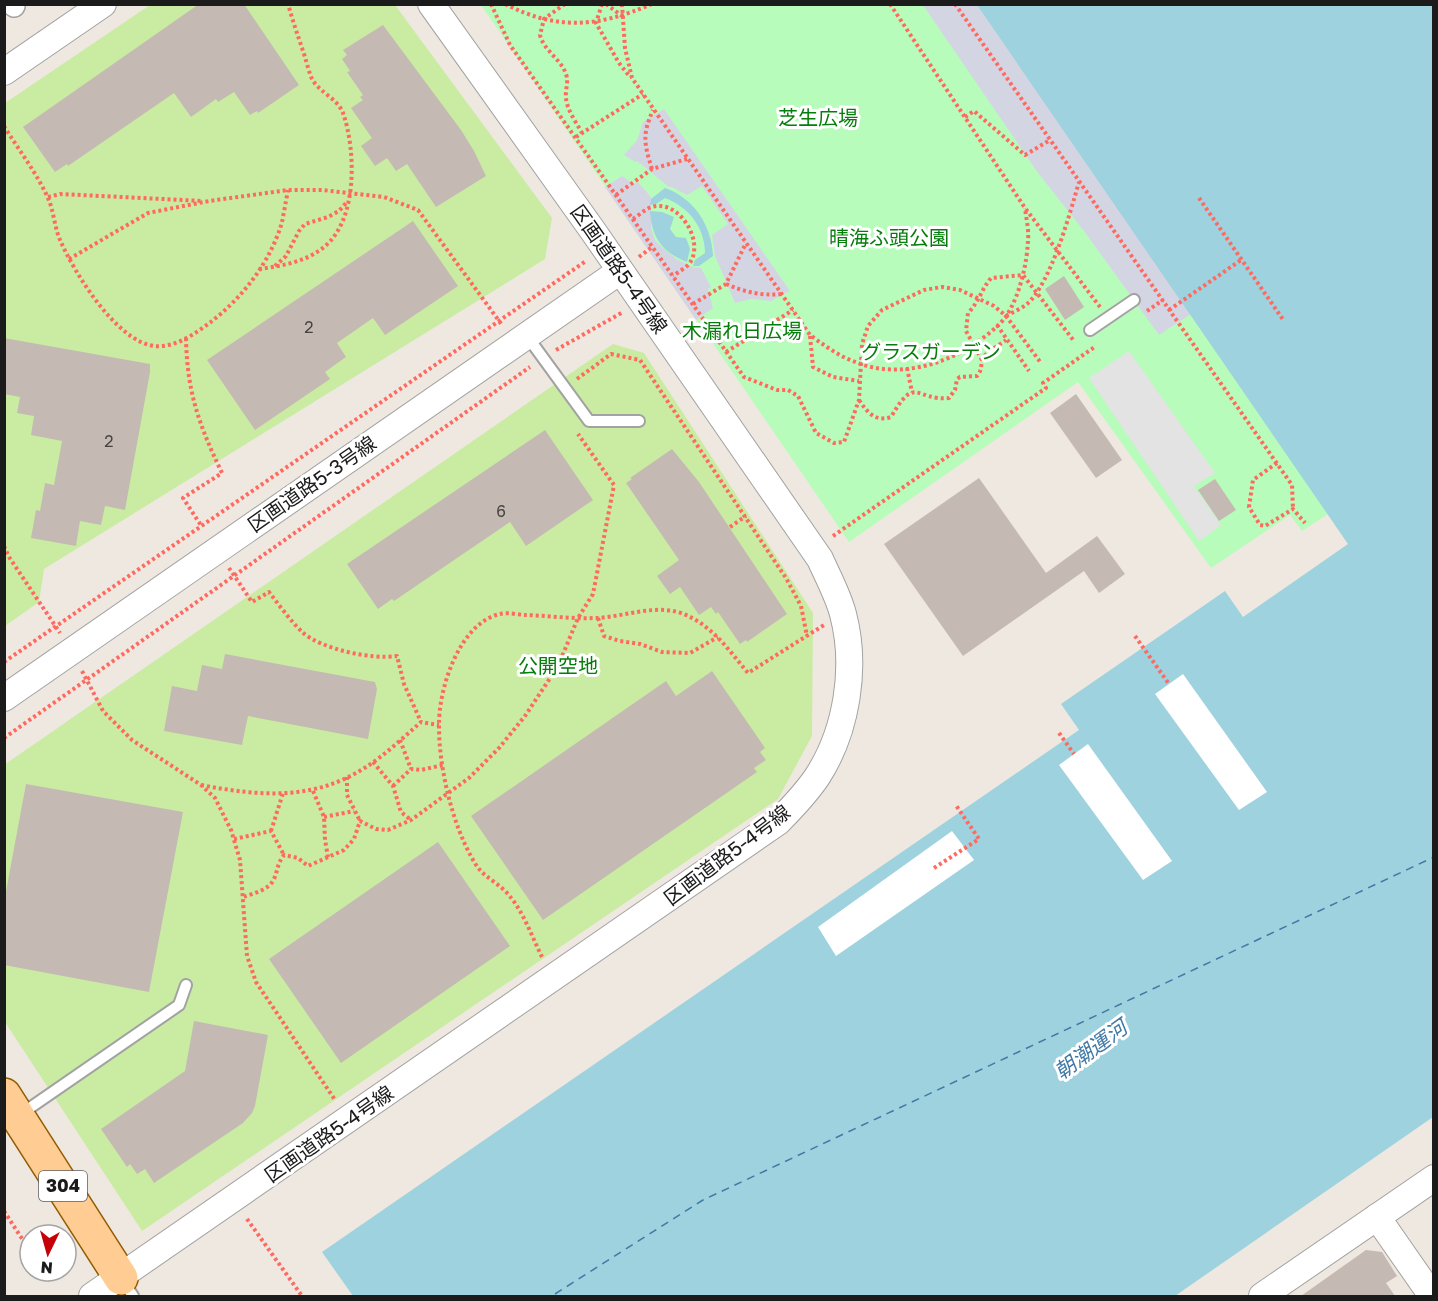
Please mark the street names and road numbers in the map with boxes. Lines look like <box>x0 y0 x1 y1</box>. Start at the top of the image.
street label: 区画道路5-4号線 <box>567 200 673 337</box>
street label: 区画道路5-3号線 <box>243 430 380 536</box>
street label: 区画道路5-4号線 <box>659 799 794 909</box>
street label: 区画道路5-4号線 <box>260 1080 397 1186</box>
road number: 304 <box>39 1171 87 1201</box>

